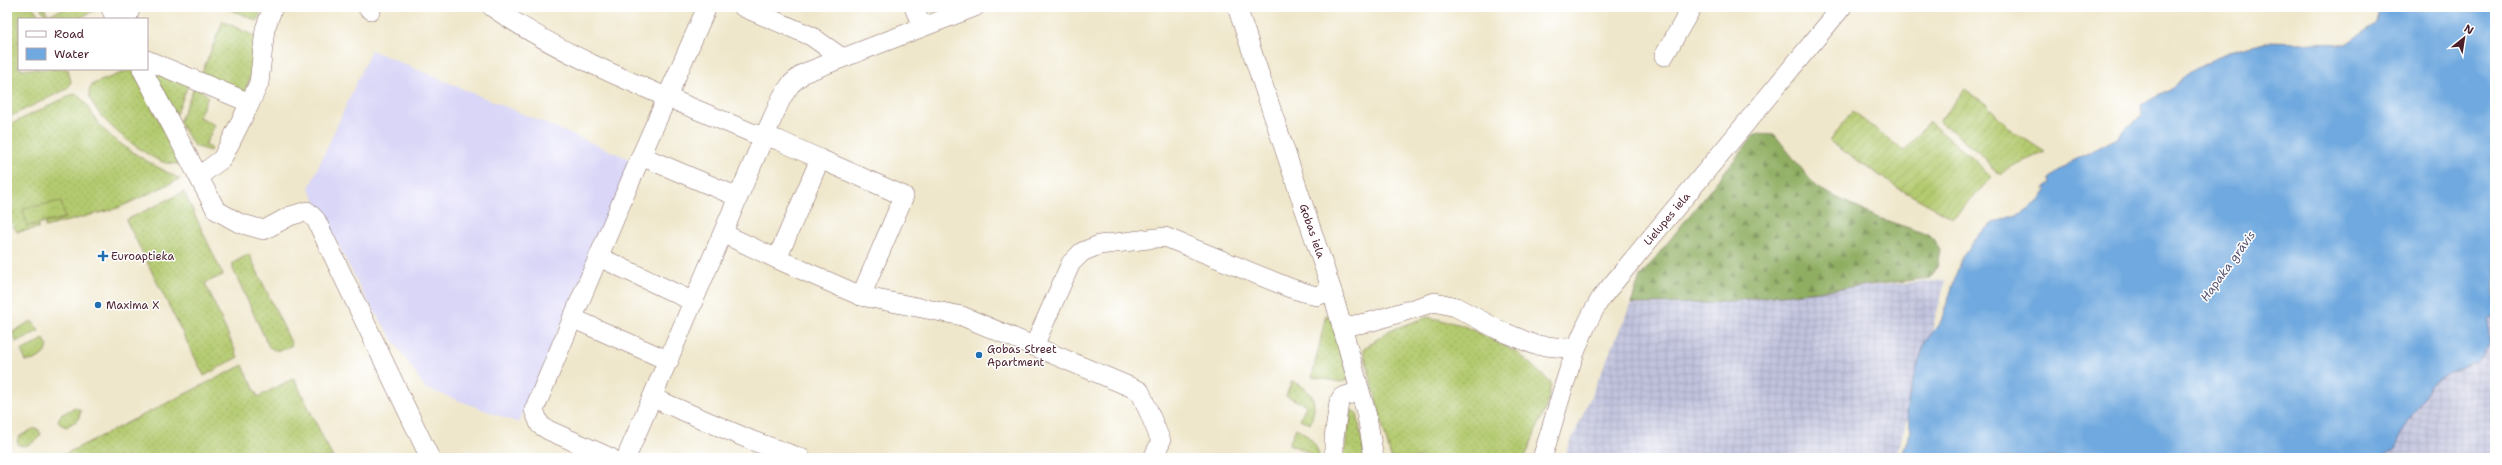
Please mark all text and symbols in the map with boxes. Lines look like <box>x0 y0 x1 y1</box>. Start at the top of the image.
legend <box>18 18 148 70</box>
north arrow <box>2444 18 2484 58</box>
text: N <box>2461 21 2477 39</box>
text: Road <box>54 26 85 42</box>
text: Water <box>54 46 90 62</box>
street label: Lielupes iela <box>1640 189 1694 249</box>
street label: Gobas iela <box>1296 202 1328 260</box>
water label: Hapaka grāvis <box>2197 227 2259 305</box>
place label: Euroaptieka <box>111 249 175 264</box>
marker: Euroaptieka <box>98 251 108 261</box>
place label: Maxima X <box>106 298 159 313</box>
marker: Maxima X <box>93 300 103 310</box>
place label: Gobas Street Apartment <box>987 342 1057 370</box>
marker: Gobas Street Apartment <box>974 350 984 360</box>

